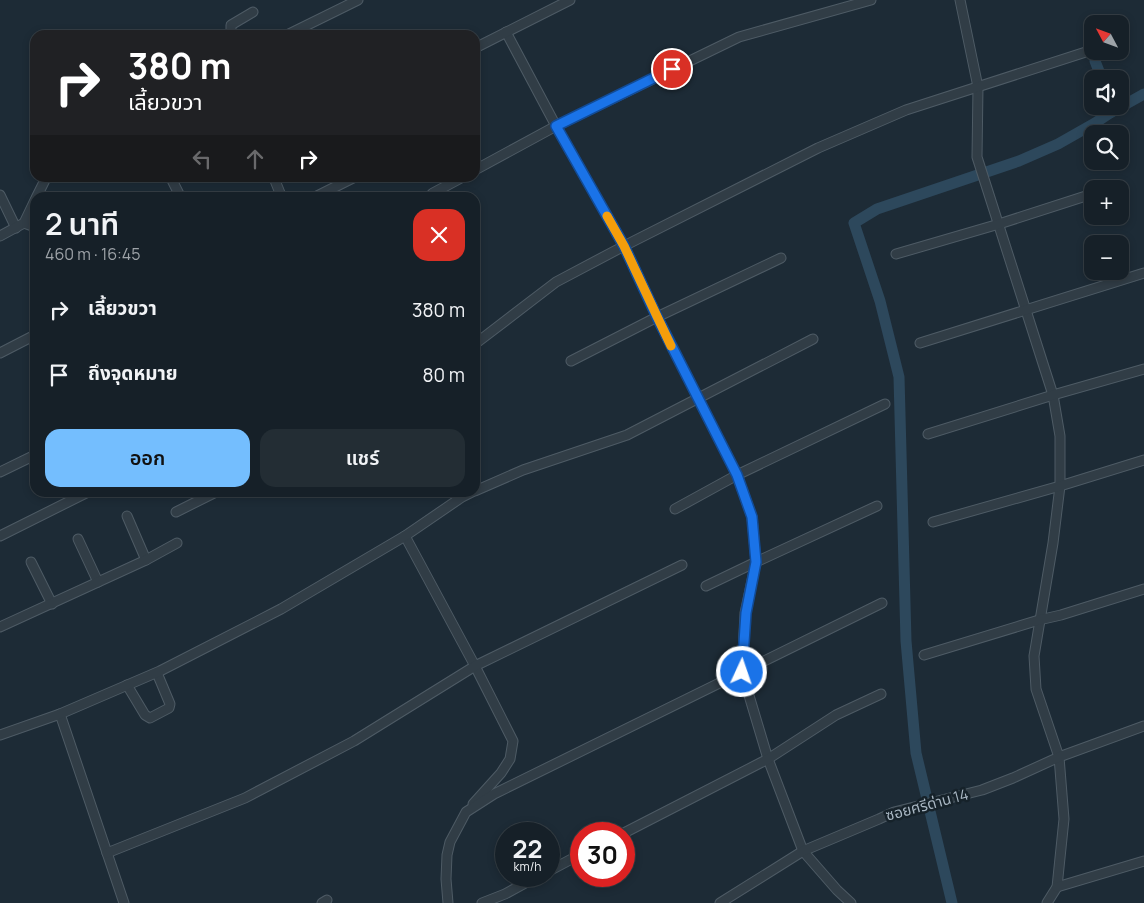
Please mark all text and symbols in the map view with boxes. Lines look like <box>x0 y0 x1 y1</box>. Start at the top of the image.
north arrow <box>1084 15 1129 60</box>
map controls <box>1084 15 1129 280</box>
text: 380 m <box>128 42 231 90</box>
pin <box>651 48 693 90</box>
icon: right <box>45 50 110 115</box>
icon: arrive <box>658 55 686 83</box>
button: sound <box>1084 70 1129 115</box>
text: เลี้ยวขวา <box>128 87 203 117</box>
button: search <box>1084 125 1129 170</box>
icon: left <box>188 145 216 173</box>
icon: ahead <box>241 145 269 173</box>
icon: right <box>294 145 322 173</box>
button: + <box>1084 180 1129 225</box>
text: 2 นาที <box>45 203 119 244</box>
button: close <box>413 209 465 261</box>
button: − <box>1084 235 1129 280</box>
text: 460 m · 16:45 <box>45 243 141 265</box>
text: เลี้ยวขวา <box>88 295 157 321</box>
icon: right <box>45 296 73 324</box>
text: 380 m <box>412 297 465 323</box>
text: ถึงจุดหมาย <box>88 360 178 386</box>
icon: arrive <box>45 361 73 389</box>
text: 80 m <box>422 362 465 388</box>
button: ออก <box>45 429 250 487</box>
button: แชร์ <box>260 429 465 487</box>
position arrow <box>715 645 767 697</box>
street label: ซอยศรีด่าน 14 <box>883 783 971 826</box>
speed limit sign: 30 <box>570 822 635 887</box>
text: 22 <box>513 831 542 866</box>
text: km/h <box>514 858 541 875</box>

